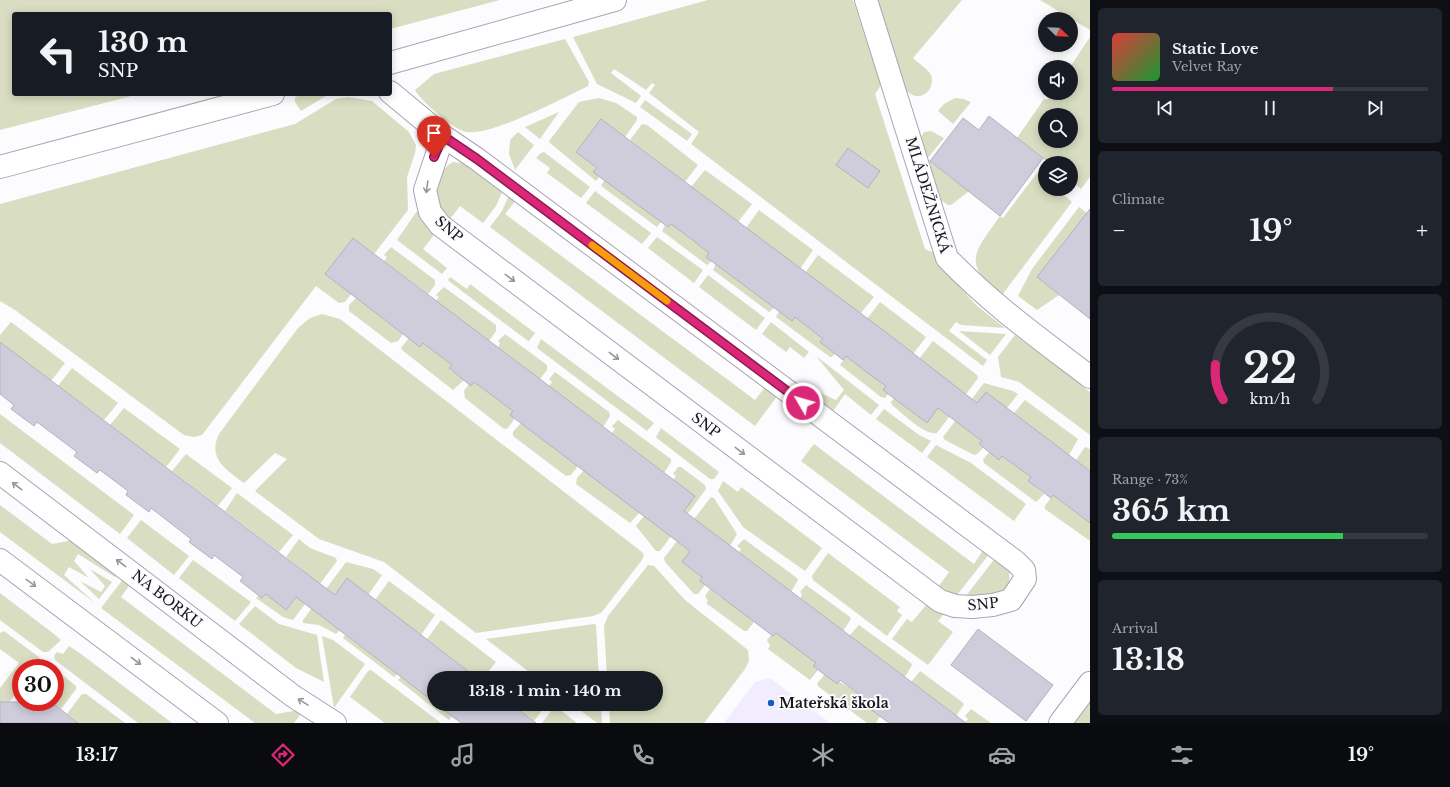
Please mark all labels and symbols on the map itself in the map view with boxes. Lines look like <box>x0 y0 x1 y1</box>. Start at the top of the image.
north arrow <box>1038 12 1078 52</box>
pin <box>417 116 451 157</box>
street label: MLÁDEŽNICKÁ <box>902 135 954 255</box>
one-way arrow <box>423 180 431 193</box>
street label: SNP <box>431 212 467 246</box>
one-way arrow <box>504 273 515 282</box>
one-way arrow <box>608 352 619 360</box>
position arrow <box>782 382 824 424</box>
street label: SNP <box>688 408 724 442</box>
one-way arrow <box>735 446 746 455</box>
one-way arrow <box>12 481 23 490</box>
one-way arrow <box>116 559 127 568</box>
street label: NA BORKU <box>128 566 206 632</box>
one-way arrow <box>26 579 37 588</box>
street label: SNP <box>967 593 1000 615</box>
one-way arrow <box>130 657 141 665</box>
speed limit sign: 30 <box>12 659 64 711</box>
place label: Mateřská škola <box>779 694 889 712</box>
one-way arrow <box>297 697 309 705</box>
marker: Mateřská škola <box>766 698 776 708</box>

